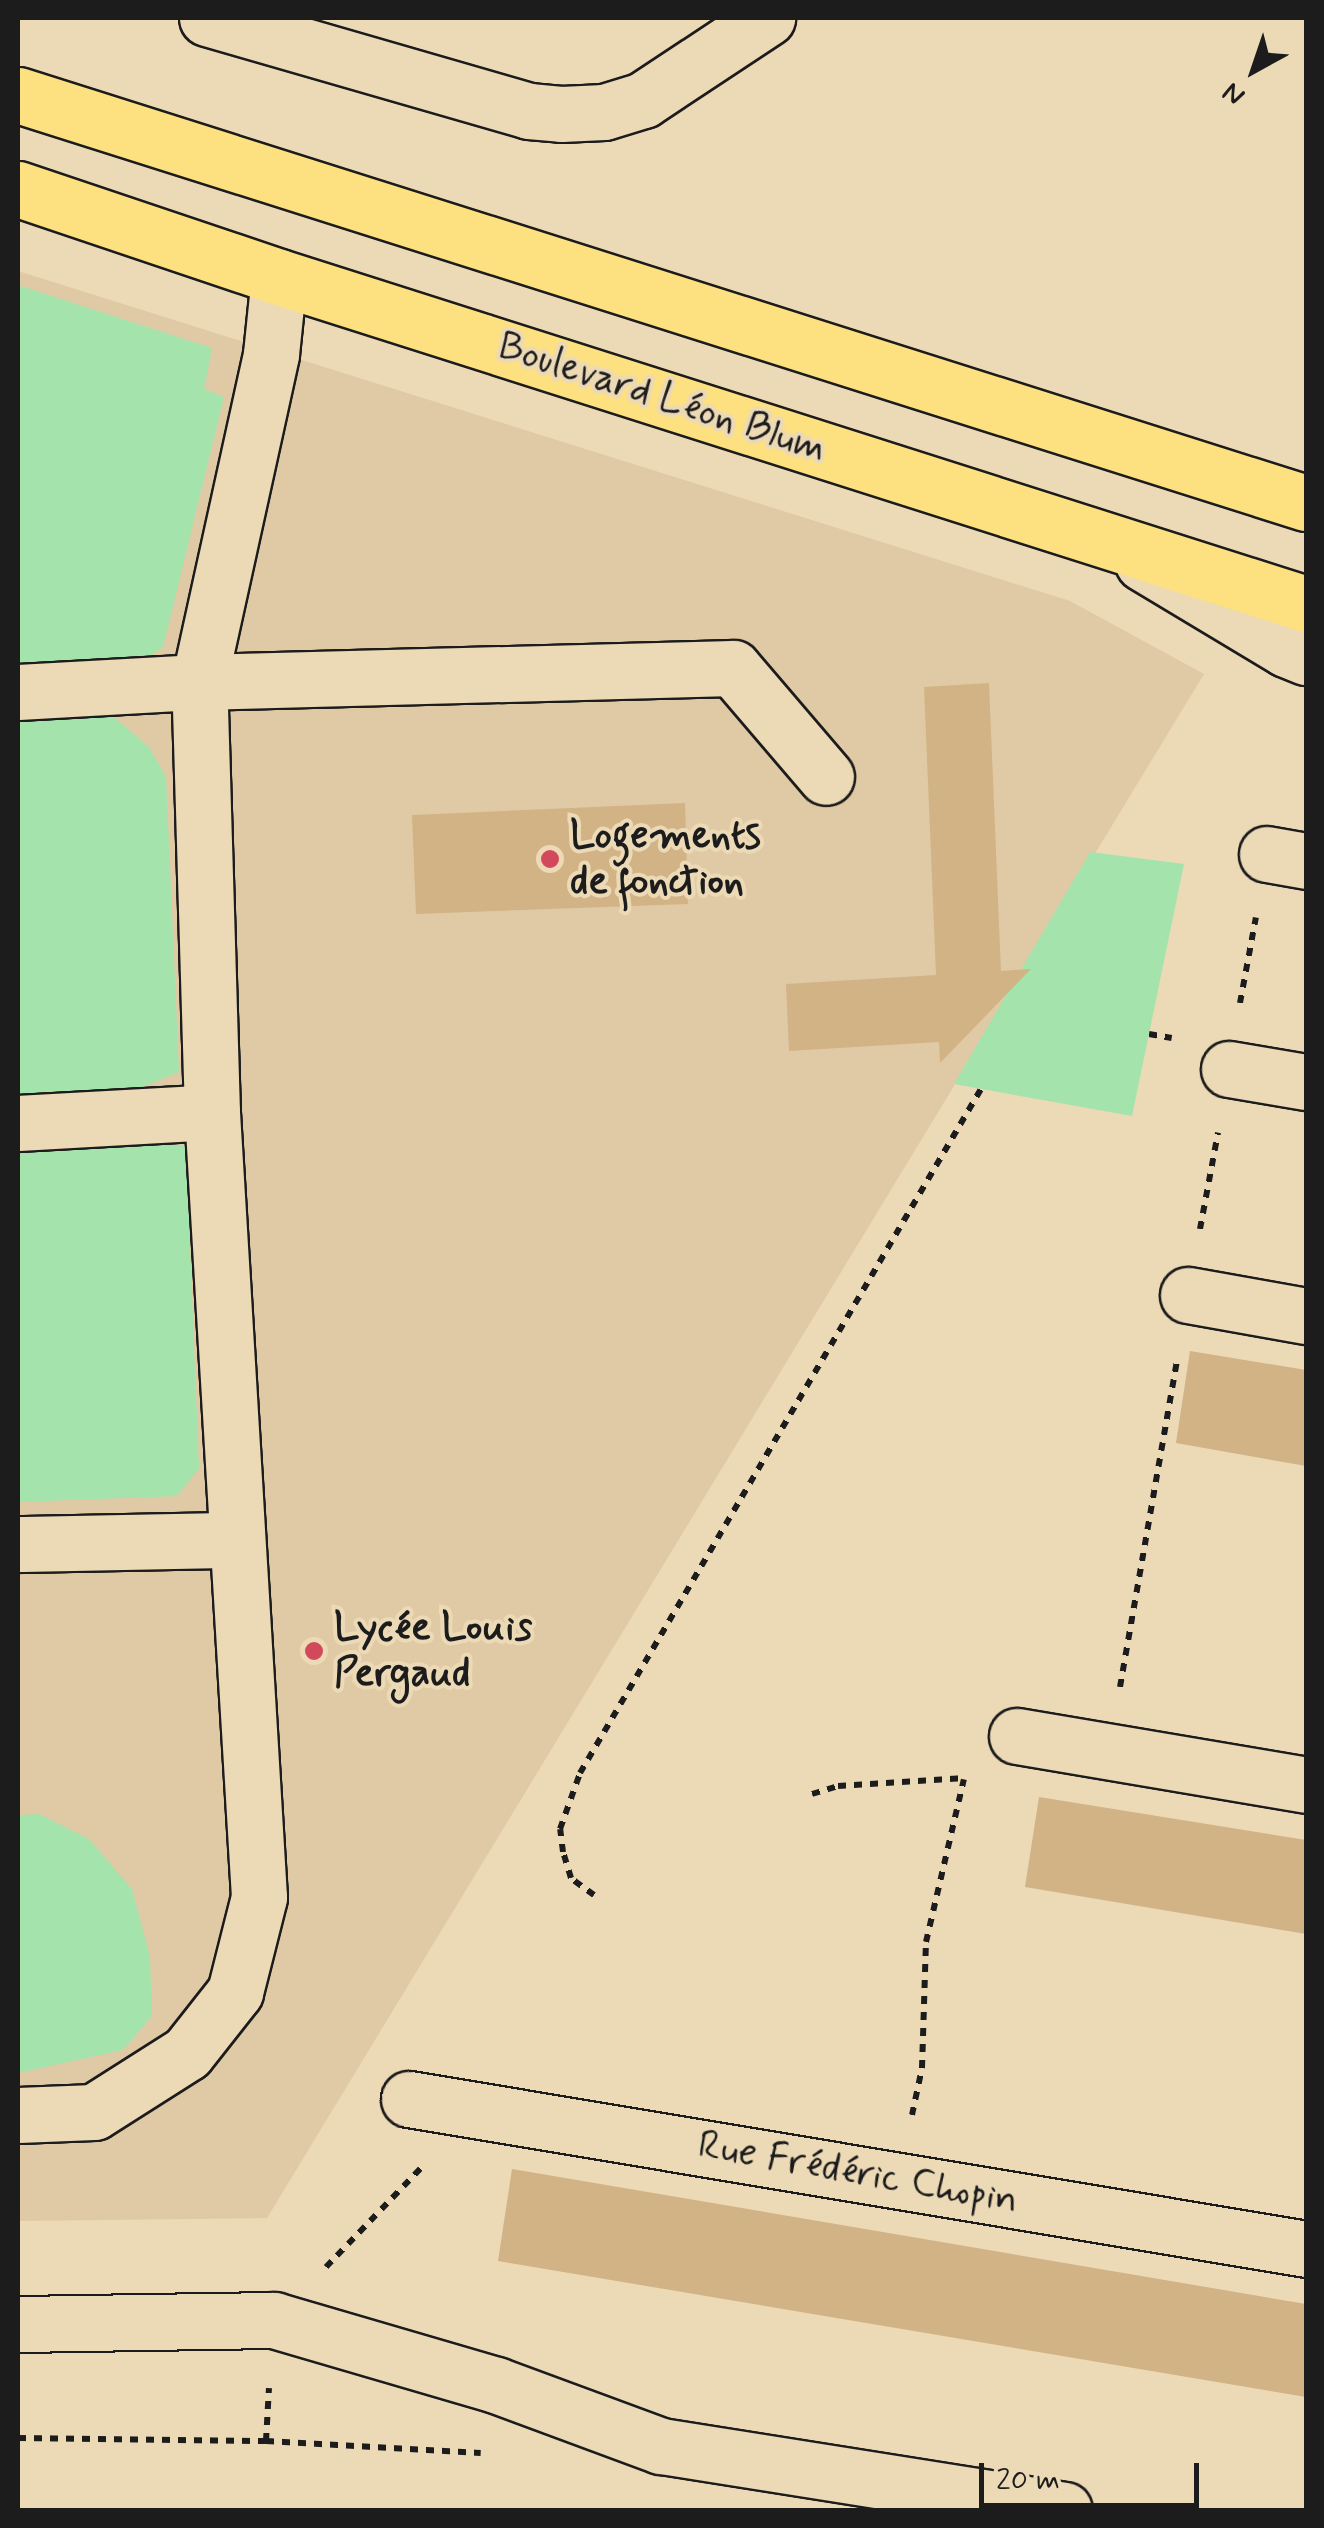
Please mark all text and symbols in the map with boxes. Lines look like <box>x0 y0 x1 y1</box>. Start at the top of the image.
north arrow <box>1204 20 1304 120</box>
text: N <box>1215 73 1253 114</box>
street label: Boulevard Léon Blum <box>485 320 839 476</box>
place label: Logements de fonction <box>570 812 761 906</box>
marker: Logements de fonction <box>539 848 561 870</box>
place label: Lycée Louis Pergaud <box>334 1604 525 1698</box>
marker: Lycée Louis Pergaud <box>303 1640 325 1662</box>
street label: Rue Frédéric Chopin <box>693 2121 1023 2225</box>
scale bar <box>984 2443 1204 2505</box>
text: 20 m <box>996 2461 1060 2500</box>

